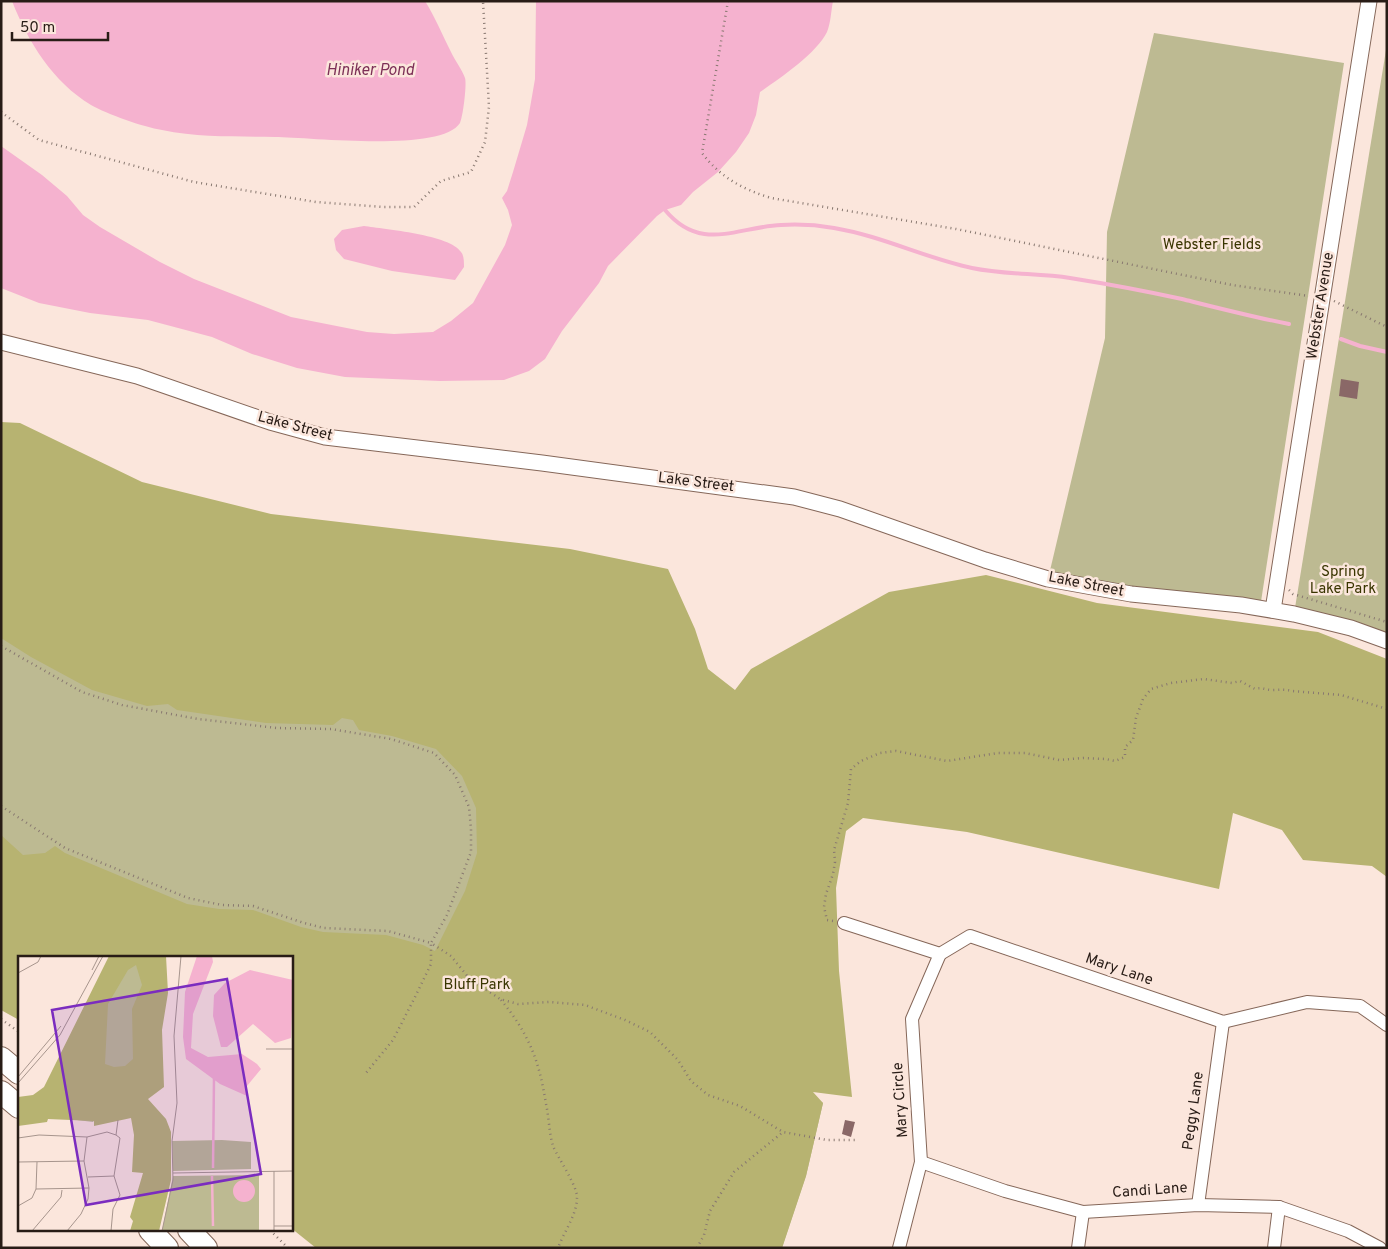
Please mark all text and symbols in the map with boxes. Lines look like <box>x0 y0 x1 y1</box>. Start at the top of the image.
scale bar <box>12 10 109 42</box>
text: 50 m <box>20 19 55 38</box>
water label: Hiniker Pond <box>326 61 415 81</box>
park label: Webster Fields <box>1163 236 1261 255</box>
street label: Webster Avenue <box>1303 251 1339 361</box>
street label: Lake Street <box>256 408 334 446</box>
street label: Lake Street <box>657 469 735 497</box>
park label: Spring Lake Park <box>1310 563 1376 599</box>
street label: Lake Street <box>1047 568 1125 602</box>
street label: Mary Lane <box>1083 950 1155 990</box>
inset map <box>18 956 292 1232</box>
park label: Bluff Park <box>444 976 510 995</box>
street label: Mary Circle <box>889 1062 913 1138</box>
street label: Peggy Lane <box>1179 1070 1209 1152</box>
street label: Candi Lane <box>1112 1179 1188 1203</box>

